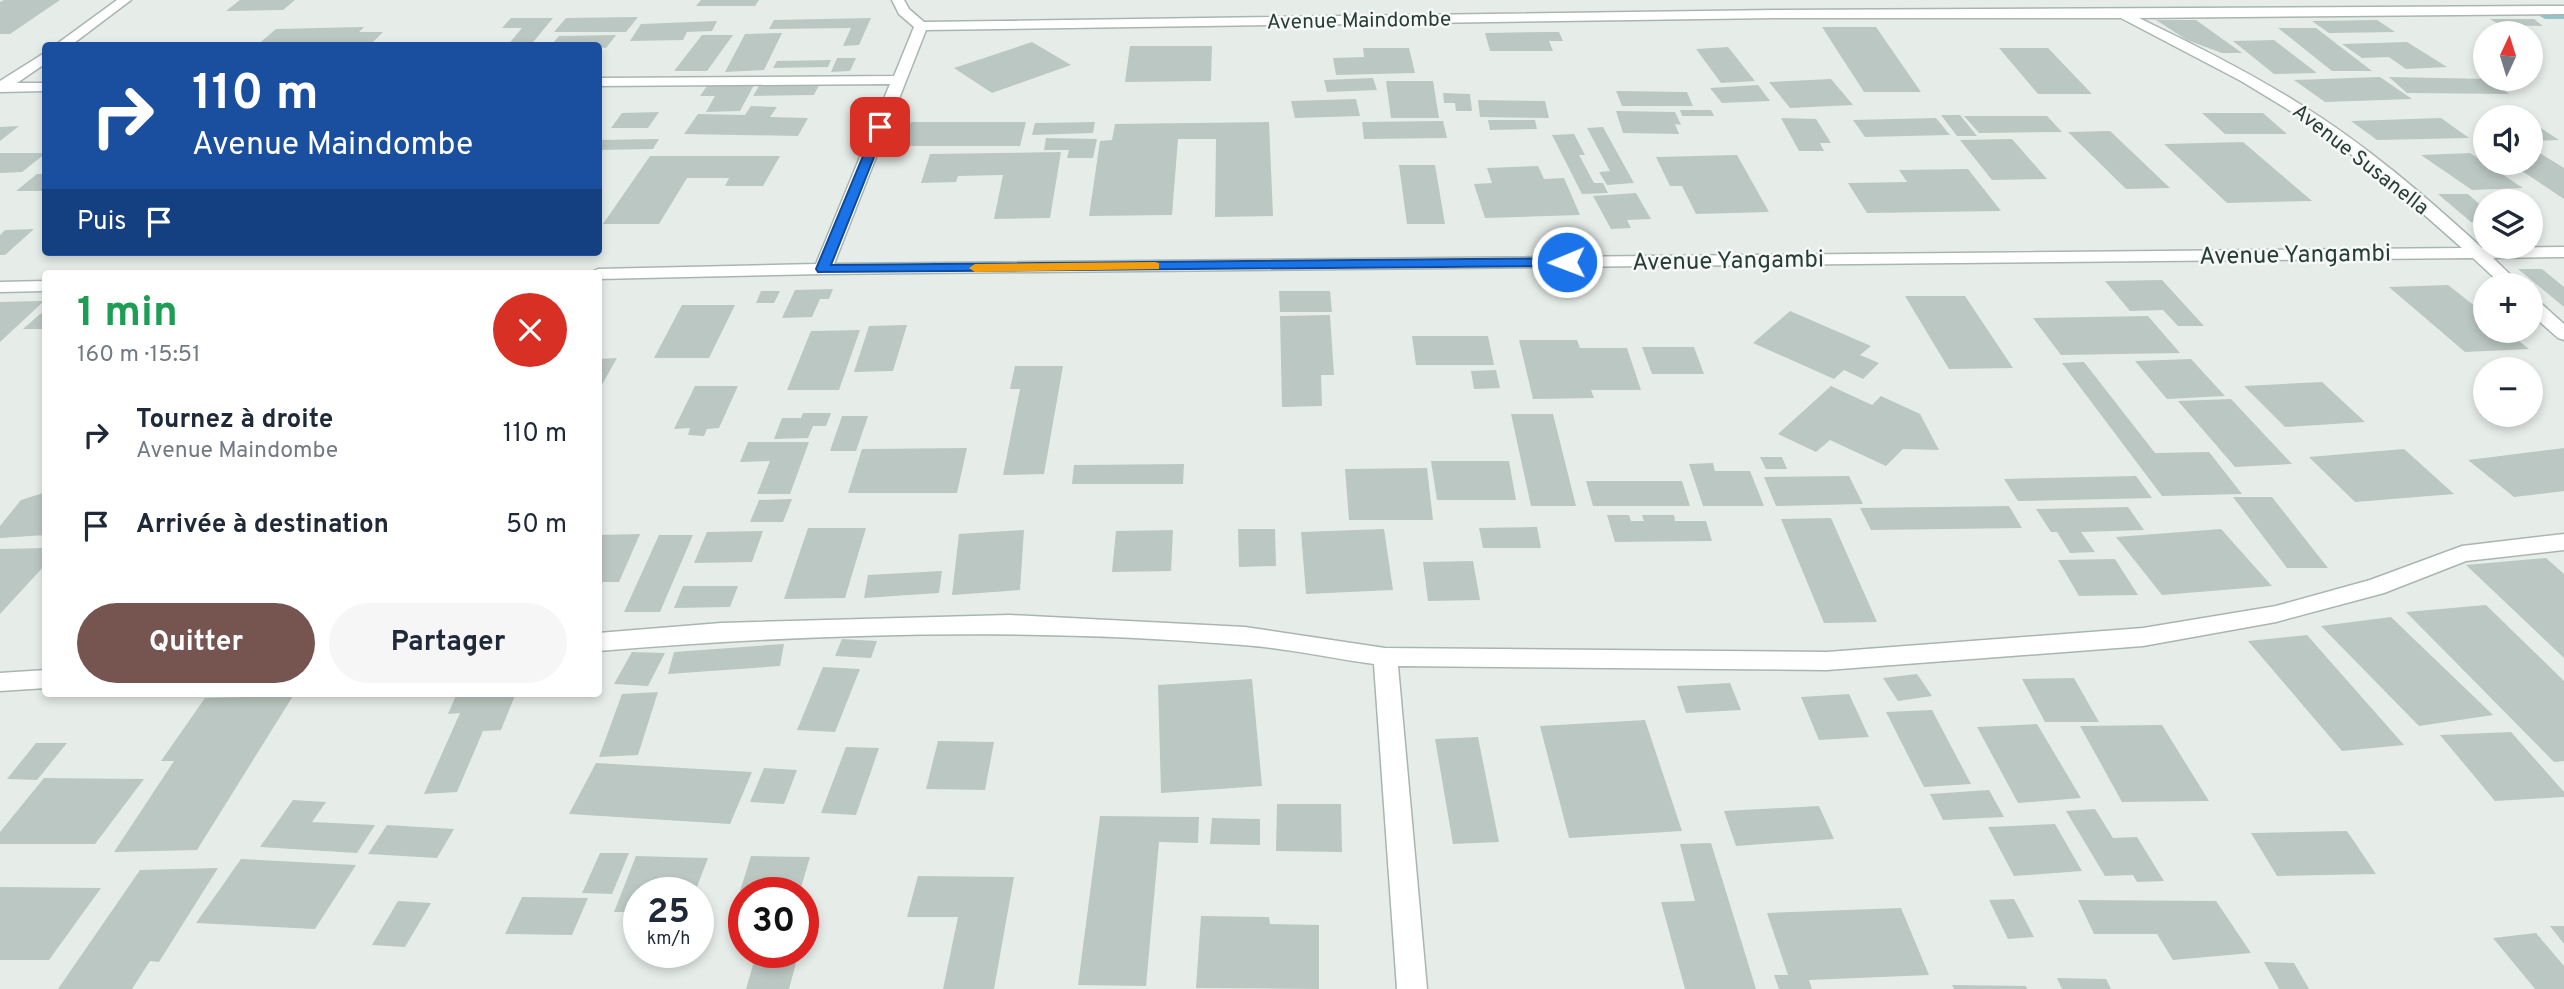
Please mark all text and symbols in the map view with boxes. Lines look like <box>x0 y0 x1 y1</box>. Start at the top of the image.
street label: Avenue Maindombe <box>1267 6 1452 37</box>
north arrow <box>2473 21 2543 91</box>
map controls <box>2473 21 2543 427</box>
text: 110 m <box>192 65 319 127</box>
icon: right <box>77 70 168 161</box>
pin <box>850 97 910 157</box>
street label: Avenue Susanella <box>2286 98 2434 222</box>
button: sound <box>2473 105 2543 175</box>
icon: arrive <box>861 108 899 146</box>
text: Avenue Maindombe <box>192 126 473 166</box>
button: layers <box>2473 189 2543 259</box>
icon: arrive <box>140 203 178 241</box>
text: Puis <box>77 206 126 239</box>
position arrow <box>1530 225 1604 299</box>
street label: Avenue Yangambi <box>2199 239 2391 273</box>
street label: Avenue Yangambi <box>1632 245 1824 279</box>
button: + <box>2473 273 2543 343</box>
text: 1 min <box>77 288 178 341</box>
button: close <box>493 293 567 367</box>
text: 160 m · 15:51 <box>77 341 201 370</box>
button: − <box>2473 357 2543 427</box>
text: Tournez à droite <box>136 404 333 437</box>
icon: right <box>77 416 115 454</box>
text: 110 m <box>503 418 567 451</box>
text: Avenue Maindombe <box>136 437 338 466</box>
icon: arrive <box>77 507 115 545</box>
text: Arrivée à destination <box>136 509 389 542</box>
text: 50 m <box>506 509 567 542</box>
button: Quitter <box>77 603 315 683</box>
button: Partager <box>329 603 567 683</box>
speed limit sign: 30 <box>728 877 819 968</box>
text: 25 <box>647 891 690 935</box>
text: km/h <box>647 928 690 951</box>

